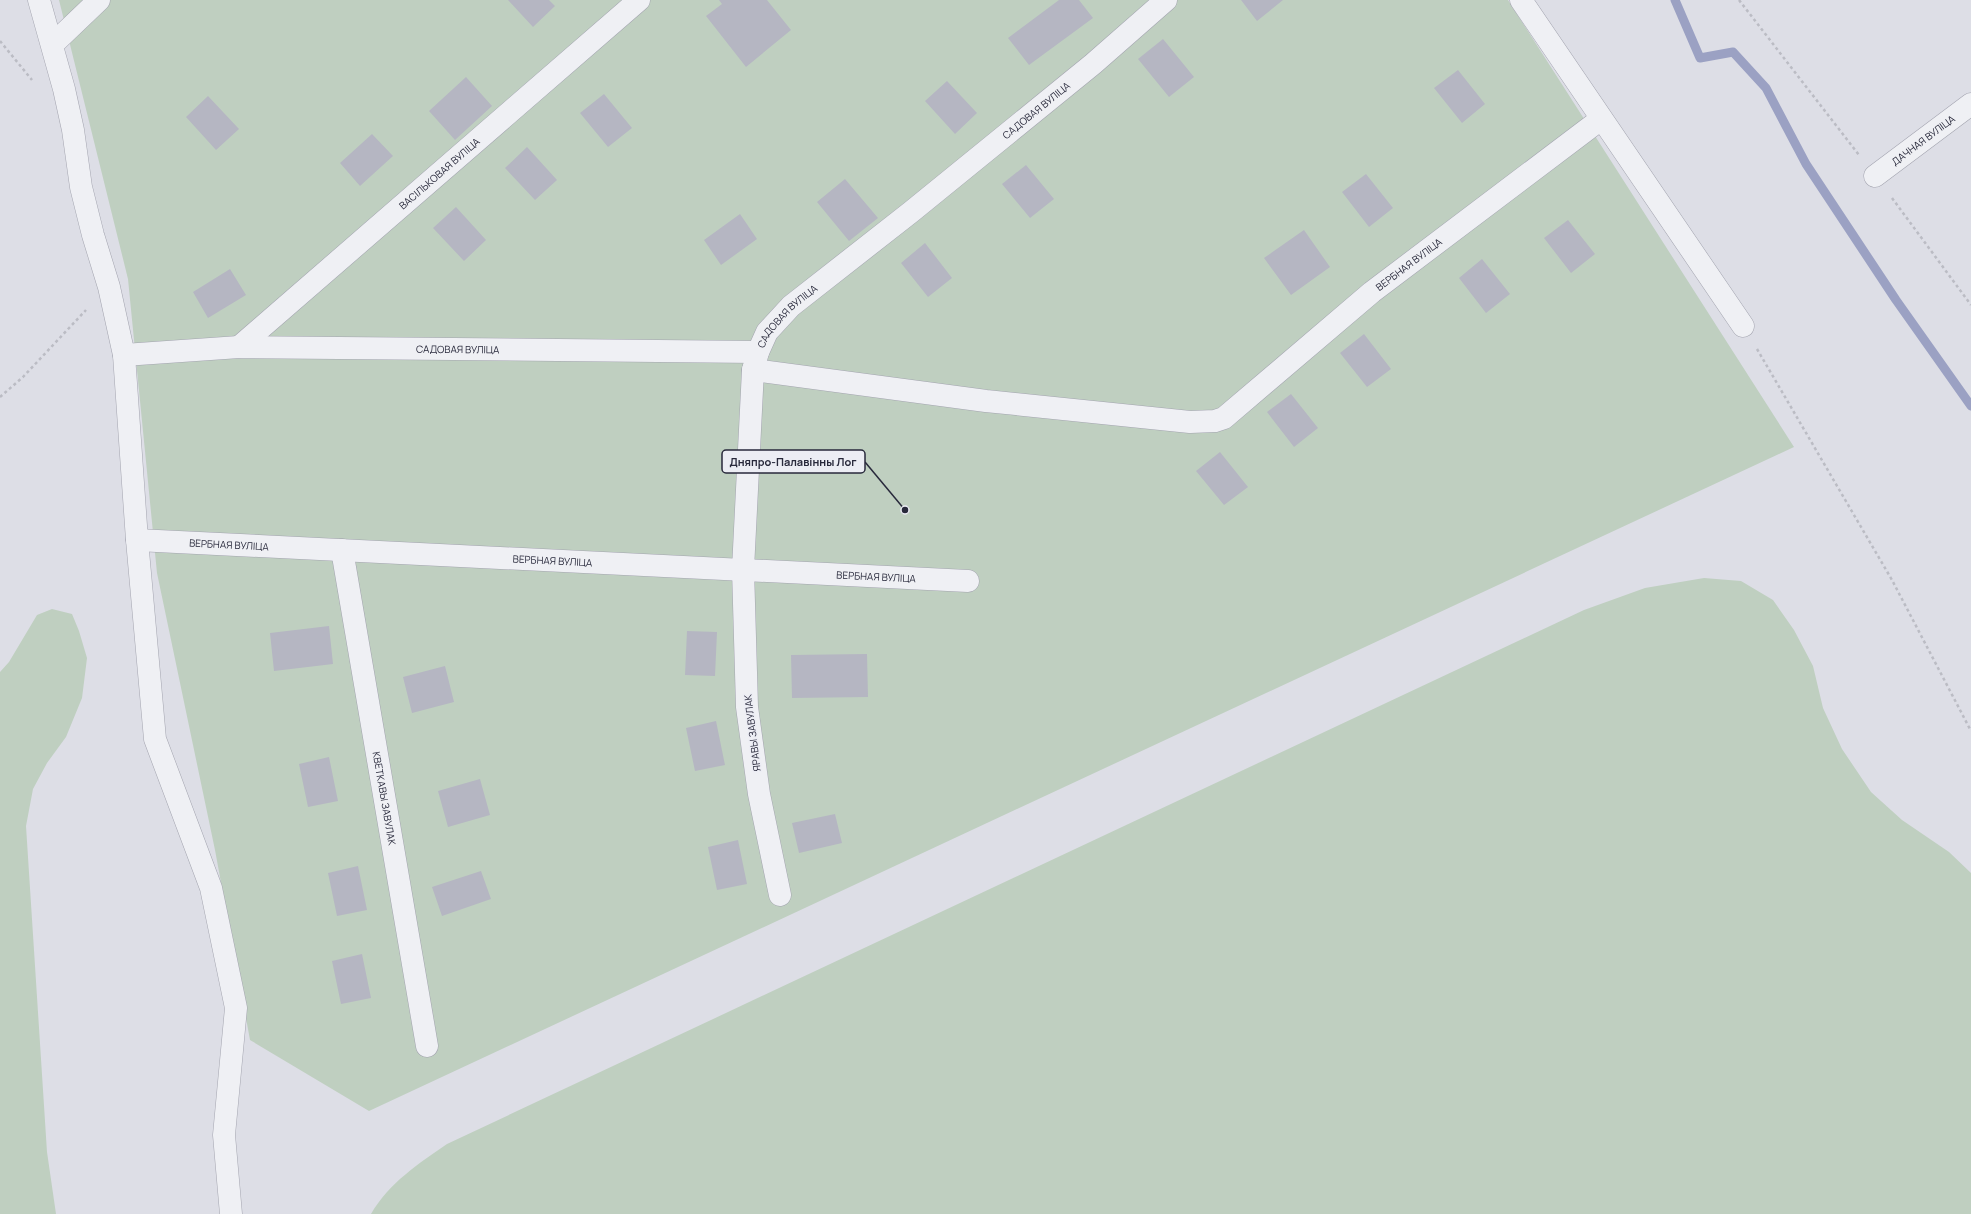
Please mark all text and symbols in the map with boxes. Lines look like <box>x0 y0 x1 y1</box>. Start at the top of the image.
street label: САДОВАЯ ВУЛІЦА <box>999 78 1073 142</box>
street label: ДАЧНАЯ ВУЛІЦА <box>1888 111 1958 168</box>
street label: ВАСІЛЬКОВАЯ ВУЛІЦА <box>396 134 483 212</box>
street label: ВЕРБНАЯ ВУЛІЦА <box>1373 234 1445 294</box>
street label: САДОВАЯ ВУЛІЦА <box>754 281 821 350</box>
street label: САДОВАЯ ВУЛІЦА <box>416 342 500 357</box>
callout: Дняпро-Палавінны Лог <box>722 450 865 473</box>
text: Дняпро-Палавінны Лог <box>730 454 857 469</box>
street label: ВЕРБНАЯ ВУЛІЦА <box>189 536 270 554</box>
street label: ВЕРБНАЯ ВУЛІЦА <box>512 552 593 569</box>
street label: ВЕРБНАЯ ВУЛІЦА <box>836 568 917 585</box>
street label: ЯРАВЫ ЗАВУЛАК <box>740 694 764 772</box>
street label: КВЕТКАВЫ ЗАВУЛАК <box>370 750 400 846</box>

